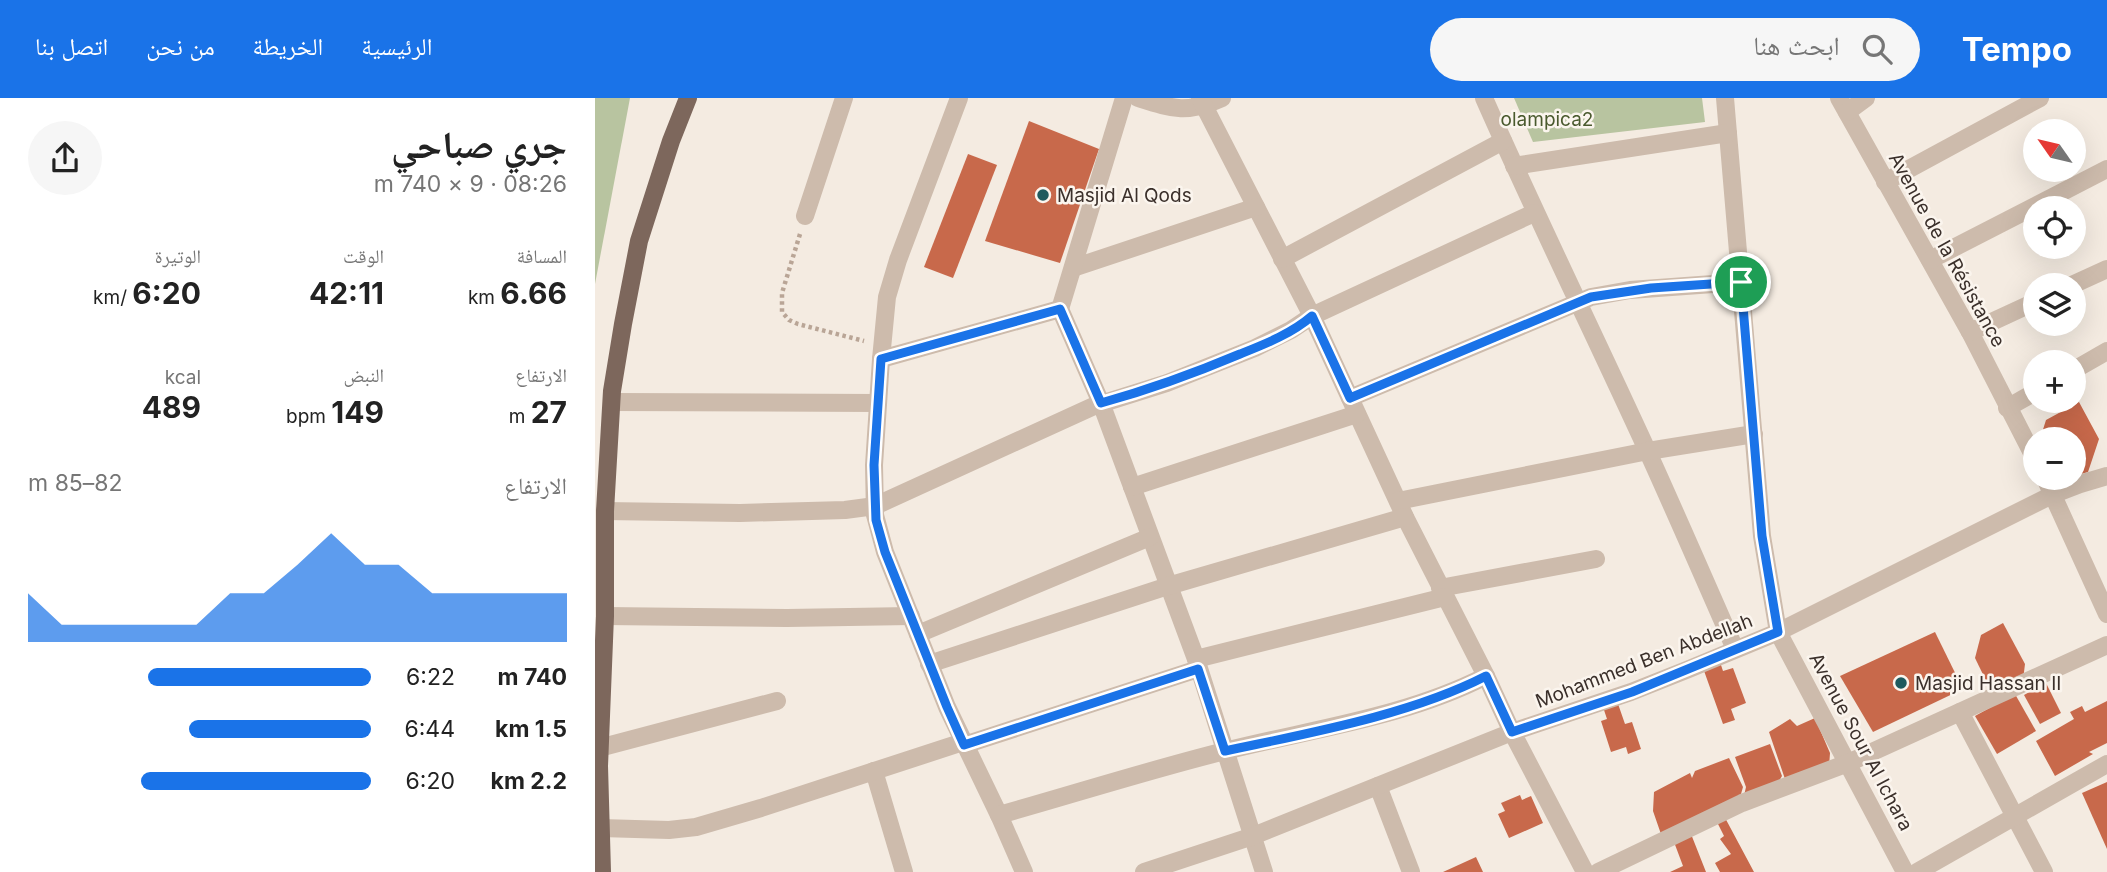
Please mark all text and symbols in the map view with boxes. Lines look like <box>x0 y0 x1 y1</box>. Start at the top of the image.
search box <box>1430 18 1920 81</box>
text: Tempo <box>1962 29 2072 69</box>
text: ابحث هنا <box>1753 30 1840 61</box>
icon: search <box>1858 30 1896 68</box>
text: اتصل بنا <box>35 32 108 61</box>
text: من نحن <box>146 32 215 61</box>
text: الخريطة <box>253 32 323 61</box>
text: الرئيسية <box>361 32 432 61</box>
park label: olampica2 <box>1501 108 1593 131</box>
north arrow <box>2023 119 2086 182</box>
map controls <box>2023 119 2086 490</box>
button: share <box>28 121 102 195</box>
text: جري صباحي <box>391 121 567 167</box>
street label: Avenue de la Résistance <box>1884 149 2010 351</box>
text: 08:26 · 9 × 740 m <box>374 170 567 198</box>
place label: Masjid Al Qods <box>1057 184 1192 207</box>
marker: Masjid Al Qods <box>1035 187 1051 203</box>
button: locate <box>2023 196 2086 259</box>
text: الوتيرة <box>155 245 201 268</box>
text: الوقت <box>343 245 384 268</box>
text: المسافة <box>517 245 567 268</box>
pin <box>1711 252 1771 312</box>
icon: arrive <box>1722 263 1760 301</box>
button: layers <box>2023 273 2086 336</box>
text: 6:20 <box>132 275 201 311</box>
text: 42:11 <box>309 275 384 311</box>
text: 6.66 <box>500 275 567 311</box>
text: /km <box>93 286 132 309</box>
text: km <box>468 286 500 309</box>
button: + <box>2023 350 2086 413</box>
text: النبض <box>343 364 384 387</box>
text: الارتفاع <box>515 364 567 387</box>
text: kcal <box>165 366 201 389</box>
text: 489 <box>142 389 201 425</box>
text: 149 <box>331 394 384 430</box>
text: 27 <box>531 394 567 430</box>
text: bpm <box>286 405 331 428</box>
text: m <box>509 405 531 428</box>
button: − <box>2023 427 2086 490</box>
text: 82–85 m <box>28 469 123 497</box>
text: الارتفاع <box>504 472 567 500</box>
street label: Mohammed Ben Abdellah <box>1532 609 1756 713</box>
street label: Avenue Sour Al Ichara <box>1804 649 1918 835</box>
text: 6:22 <box>406 663 455 691</box>
text: 740 m <box>497 663 567 691</box>
place label: Masjid Hassan II <box>1915 672 2061 695</box>
marker: Masjid Hassan II <box>1893 675 1909 691</box>
text: 6:44 <box>404 715 455 743</box>
text: 1.5 km <box>495 715 567 743</box>
text: 6:20 <box>406 767 455 795</box>
text: 2.2 km <box>491 767 567 795</box>

